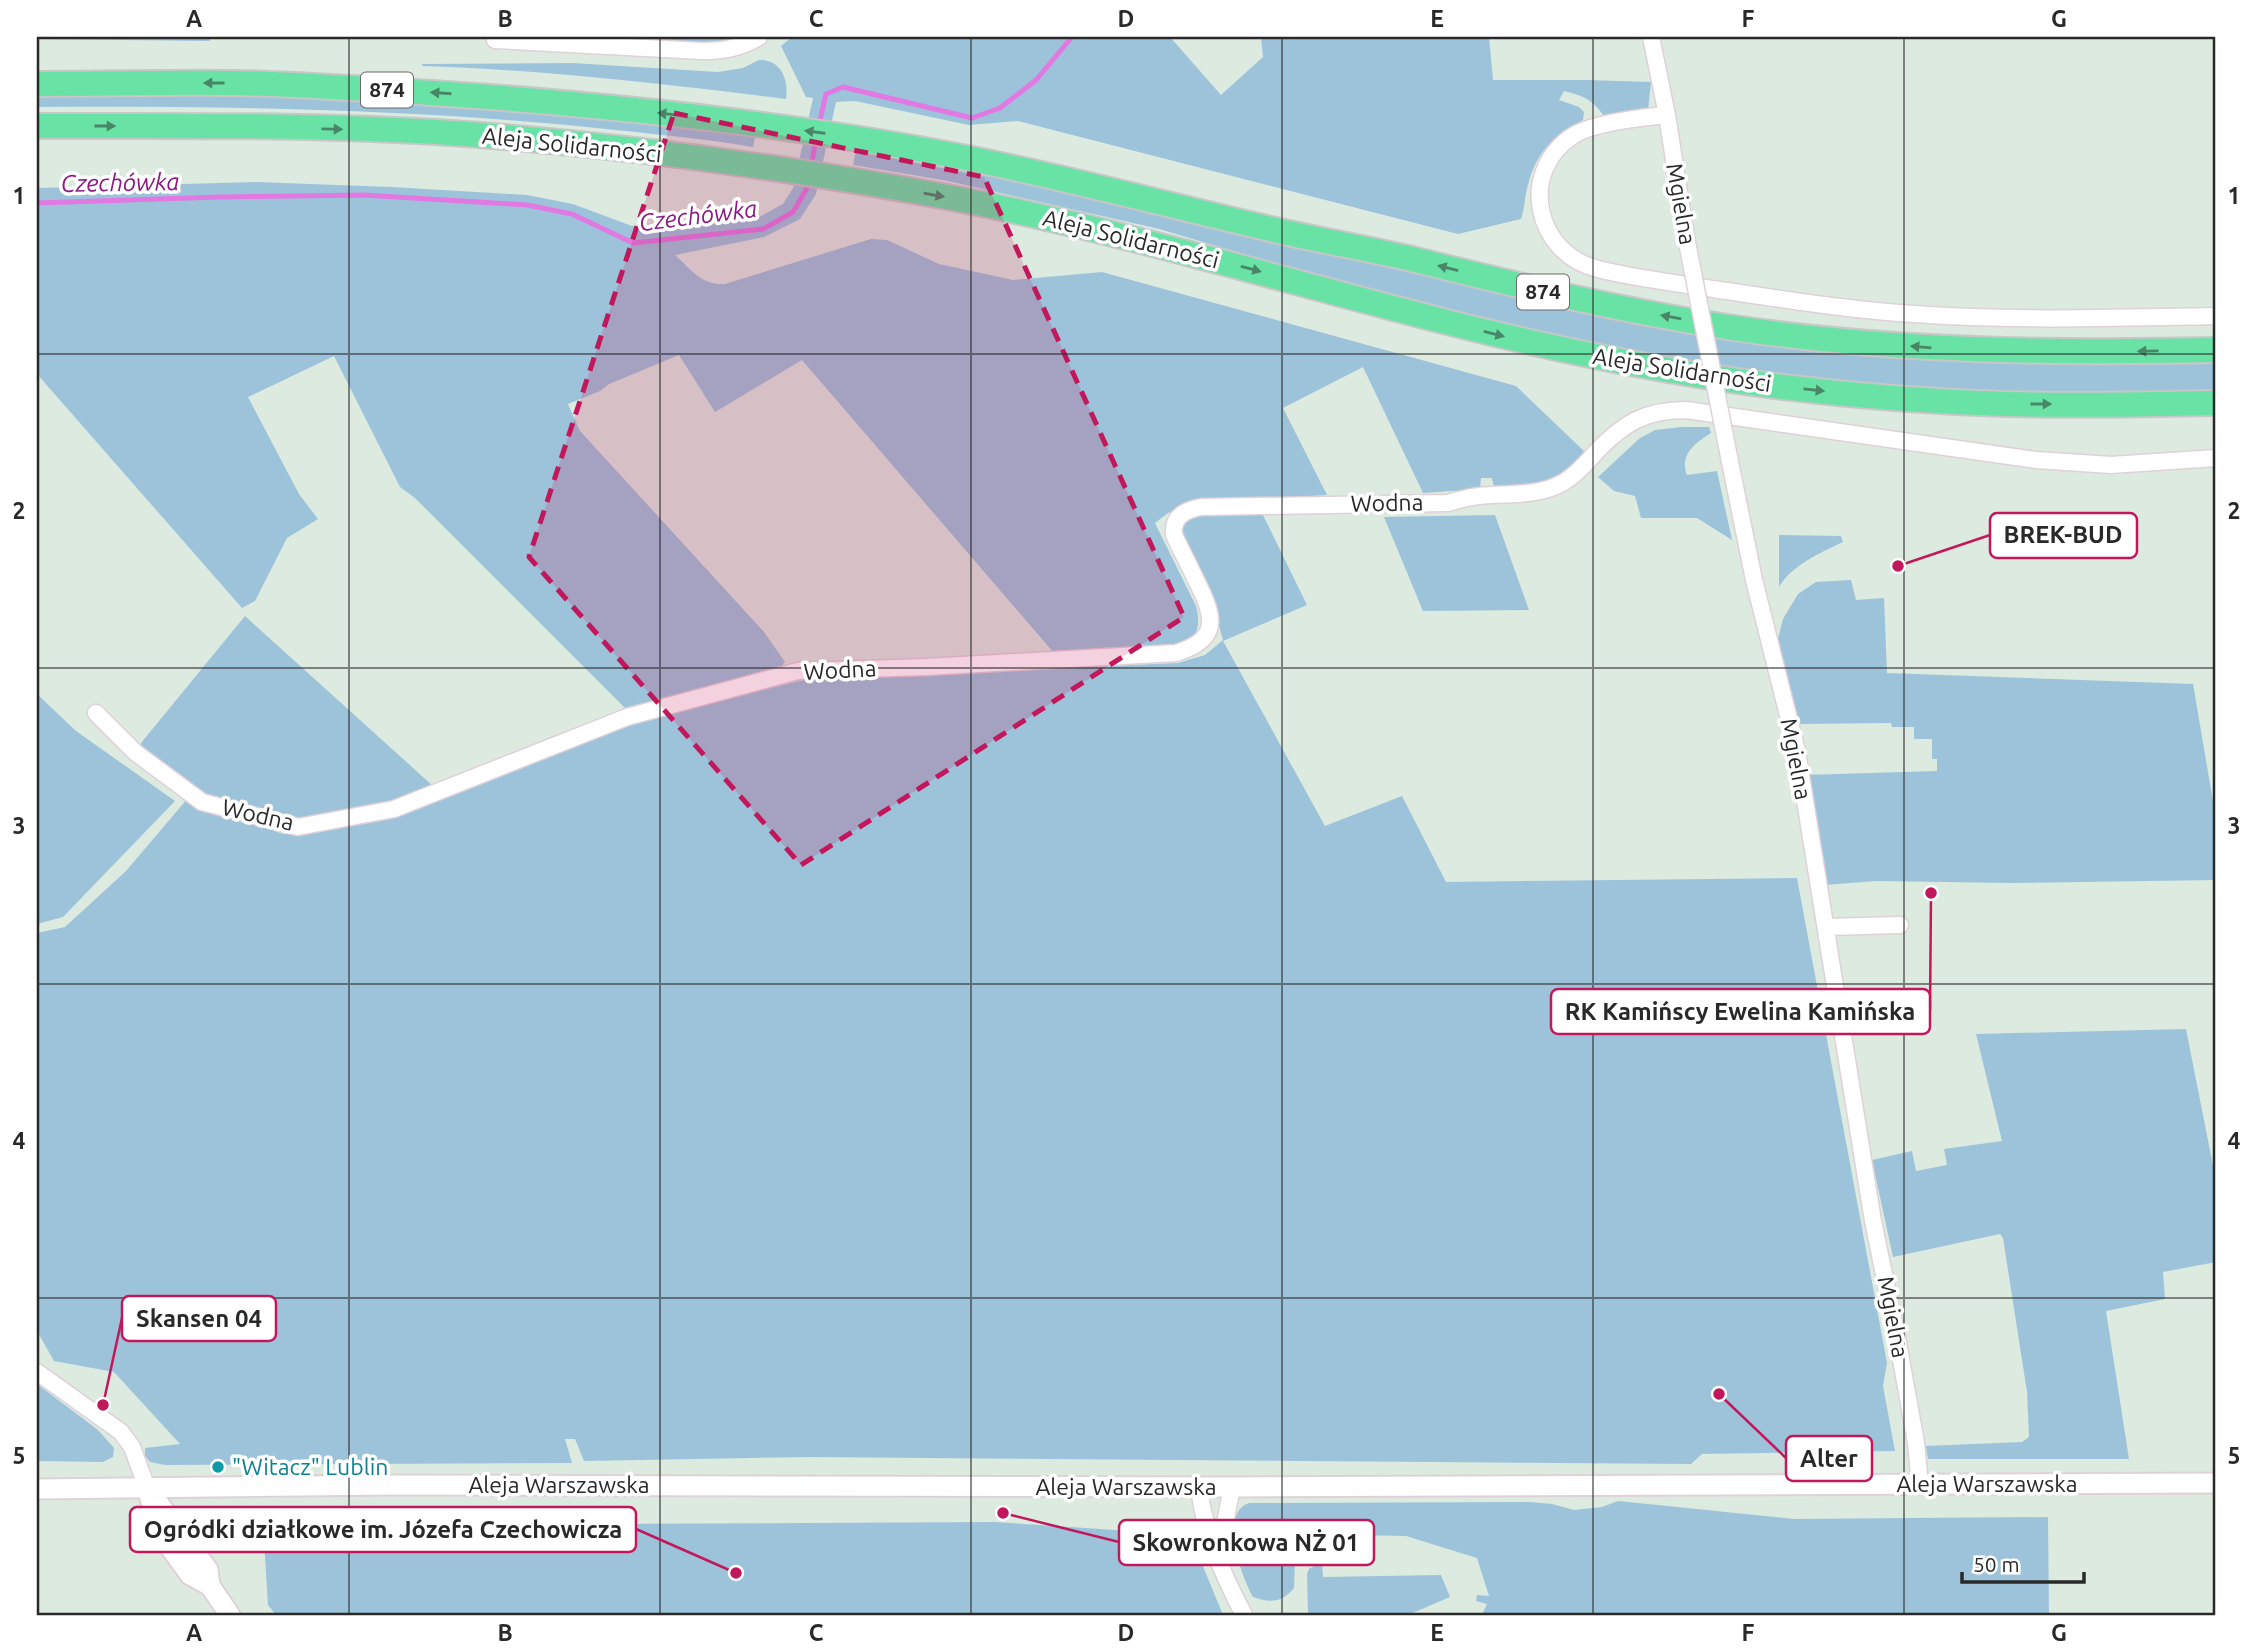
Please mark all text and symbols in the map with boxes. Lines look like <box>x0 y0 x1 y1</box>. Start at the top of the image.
text: A <box>186 6 202 31</box>
text: B <box>497 6 513 31</box>
text: C <box>809 6 824 31</box>
text: D <box>1118 6 1134 31</box>
text: E <box>1430 6 1444 31</box>
text: F <box>1742 6 1755 31</box>
text: G <box>2051 6 2067 31</box>
road number: 874 <box>361 72 413 108</box>
one-way arrow <box>203 77 225 89</box>
one-way arrow <box>430 88 452 99</box>
one-way arrow <box>657 108 679 119</box>
one-way arrow <box>94 120 116 132</box>
one-way arrow <box>322 123 344 134</box>
street label: Aleja Solidarności <box>481 123 663 166</box>
one-way arrow <box>804 126 826 137</box>
street label: Mgielna <box>1662 161 1701 247</box>
water label: Czechówka <box>60 168 180 197</box>
text: 1 <box>13 183 25 208</box>
text: 1 <box>2228 183 2240 208</box>
one-way arrow <box>923 190 945 201</box>
water label: Czechówka <box>637 195 759 236</box>
street label: Aleja Solidarności <box>1041 205 1222 272</box>
one-way arrow <box>1437 262 1459 273</box>
one-way arrow <box>1241 264 1263 275</box>
road number: 874 <box>1517 274 1569 310</box>
one-way arrow <box>1659 311 1681 322</box>
one-way arrow <box>1483 329 1505 340</box>
one-way arrow <box>1909 341 1931 352</box>
street label: Aleja Solidarności <box>1591 343 1773 396</box>
one-way arrow <box>2137 346 2159 357</box>
one-way arrow <box>1804 385 1826 396</box>
one-way arrow <box>2031 398 2053 410</box>
street label: Wodna <box>1350 489 1424 516</box>
text: 2 <box>13 498 25 523</box>
text: 2 <box>2228 498 2240 523</box>
callout: BREK-BUD <box>1990 513 2137 558</box>
text: BREK-BUD <box>2004 521 2122 548</box>
street label: Wodna <box>803 655 877 684</box>
street label: Mgielna <box>1776 716 1817 802</box>
street label: Wodna <box>220 794 296 835</box>
text: 3 <box>13 813 25 838</box>
text: 3 <box>2228 813 2240 838</box>
callout: RK Kamińscy Ewelina Kamińska <box>1551 989 1930 1034</box>
text: RK Kamińscy Ewelina Kamińska <box>1565 998 1915 1025</box>
text: 4 <box>13 1128 26 1153</box>
text: 4 <box>2228 1128 2241 1153</box>
street label: Mgielna <box>1873 1274 1914 1360</box>
callout: Skansen 04 <box>122 1296 276 1341</box>
text: Skansen 04 <box>136 1305 262 1332</box>
callout: Alter <box>1786 1436 1872 1481</box>
text: 5 <box>13 1443 25 1468</box>
text: 5 <box>2228 1443 2240 1468</box>
text: Alter <box>1800 1445 1858 1472</box>
place label: "Witacz" Lublin <box>232 1454 388 1479</box>
marker: "Witacz" Lublin <box>210 1459 226 1475</box>
street label: Aleja Warszawska <box>1896 1471 2078 1496</box>
street label: Aleja Warszawska <box>468 1472 650 1497</box>
street label: Aleja Warszawska <box>1035 1474 1217 1499</box>
callout: Ogródki działkowe im. Józefa Czechowicza <box>130 1507 636 1552</box>
text: Ogródki działkowe im. Józefa Czechowicza <box>144 1516 622 1543</box>
callout: Skowronkowa NŻ 01 <box>1119 1520 1374 1565</box>
text: Skowronkowa NŻ 01 <box>1133 1529 1359 1556</box>
scale bar <box>1962 1540 2085 1584</box>
text: 50 m <box>1973 1552 2020 1576</box>
text: A <box>186 1620 202 1645</box>
text: B <box>497 1620 513 1645</box>
text: C <box>809 1620 824 1645</box>
text: D <box>1118 1620 1134 1645</box>
text: E <box>1430 1620 1444 1645</box>
text: F <box>1742 1620 1755 1645</box>
text: G <box>2051 1620 2067 1645</box>

